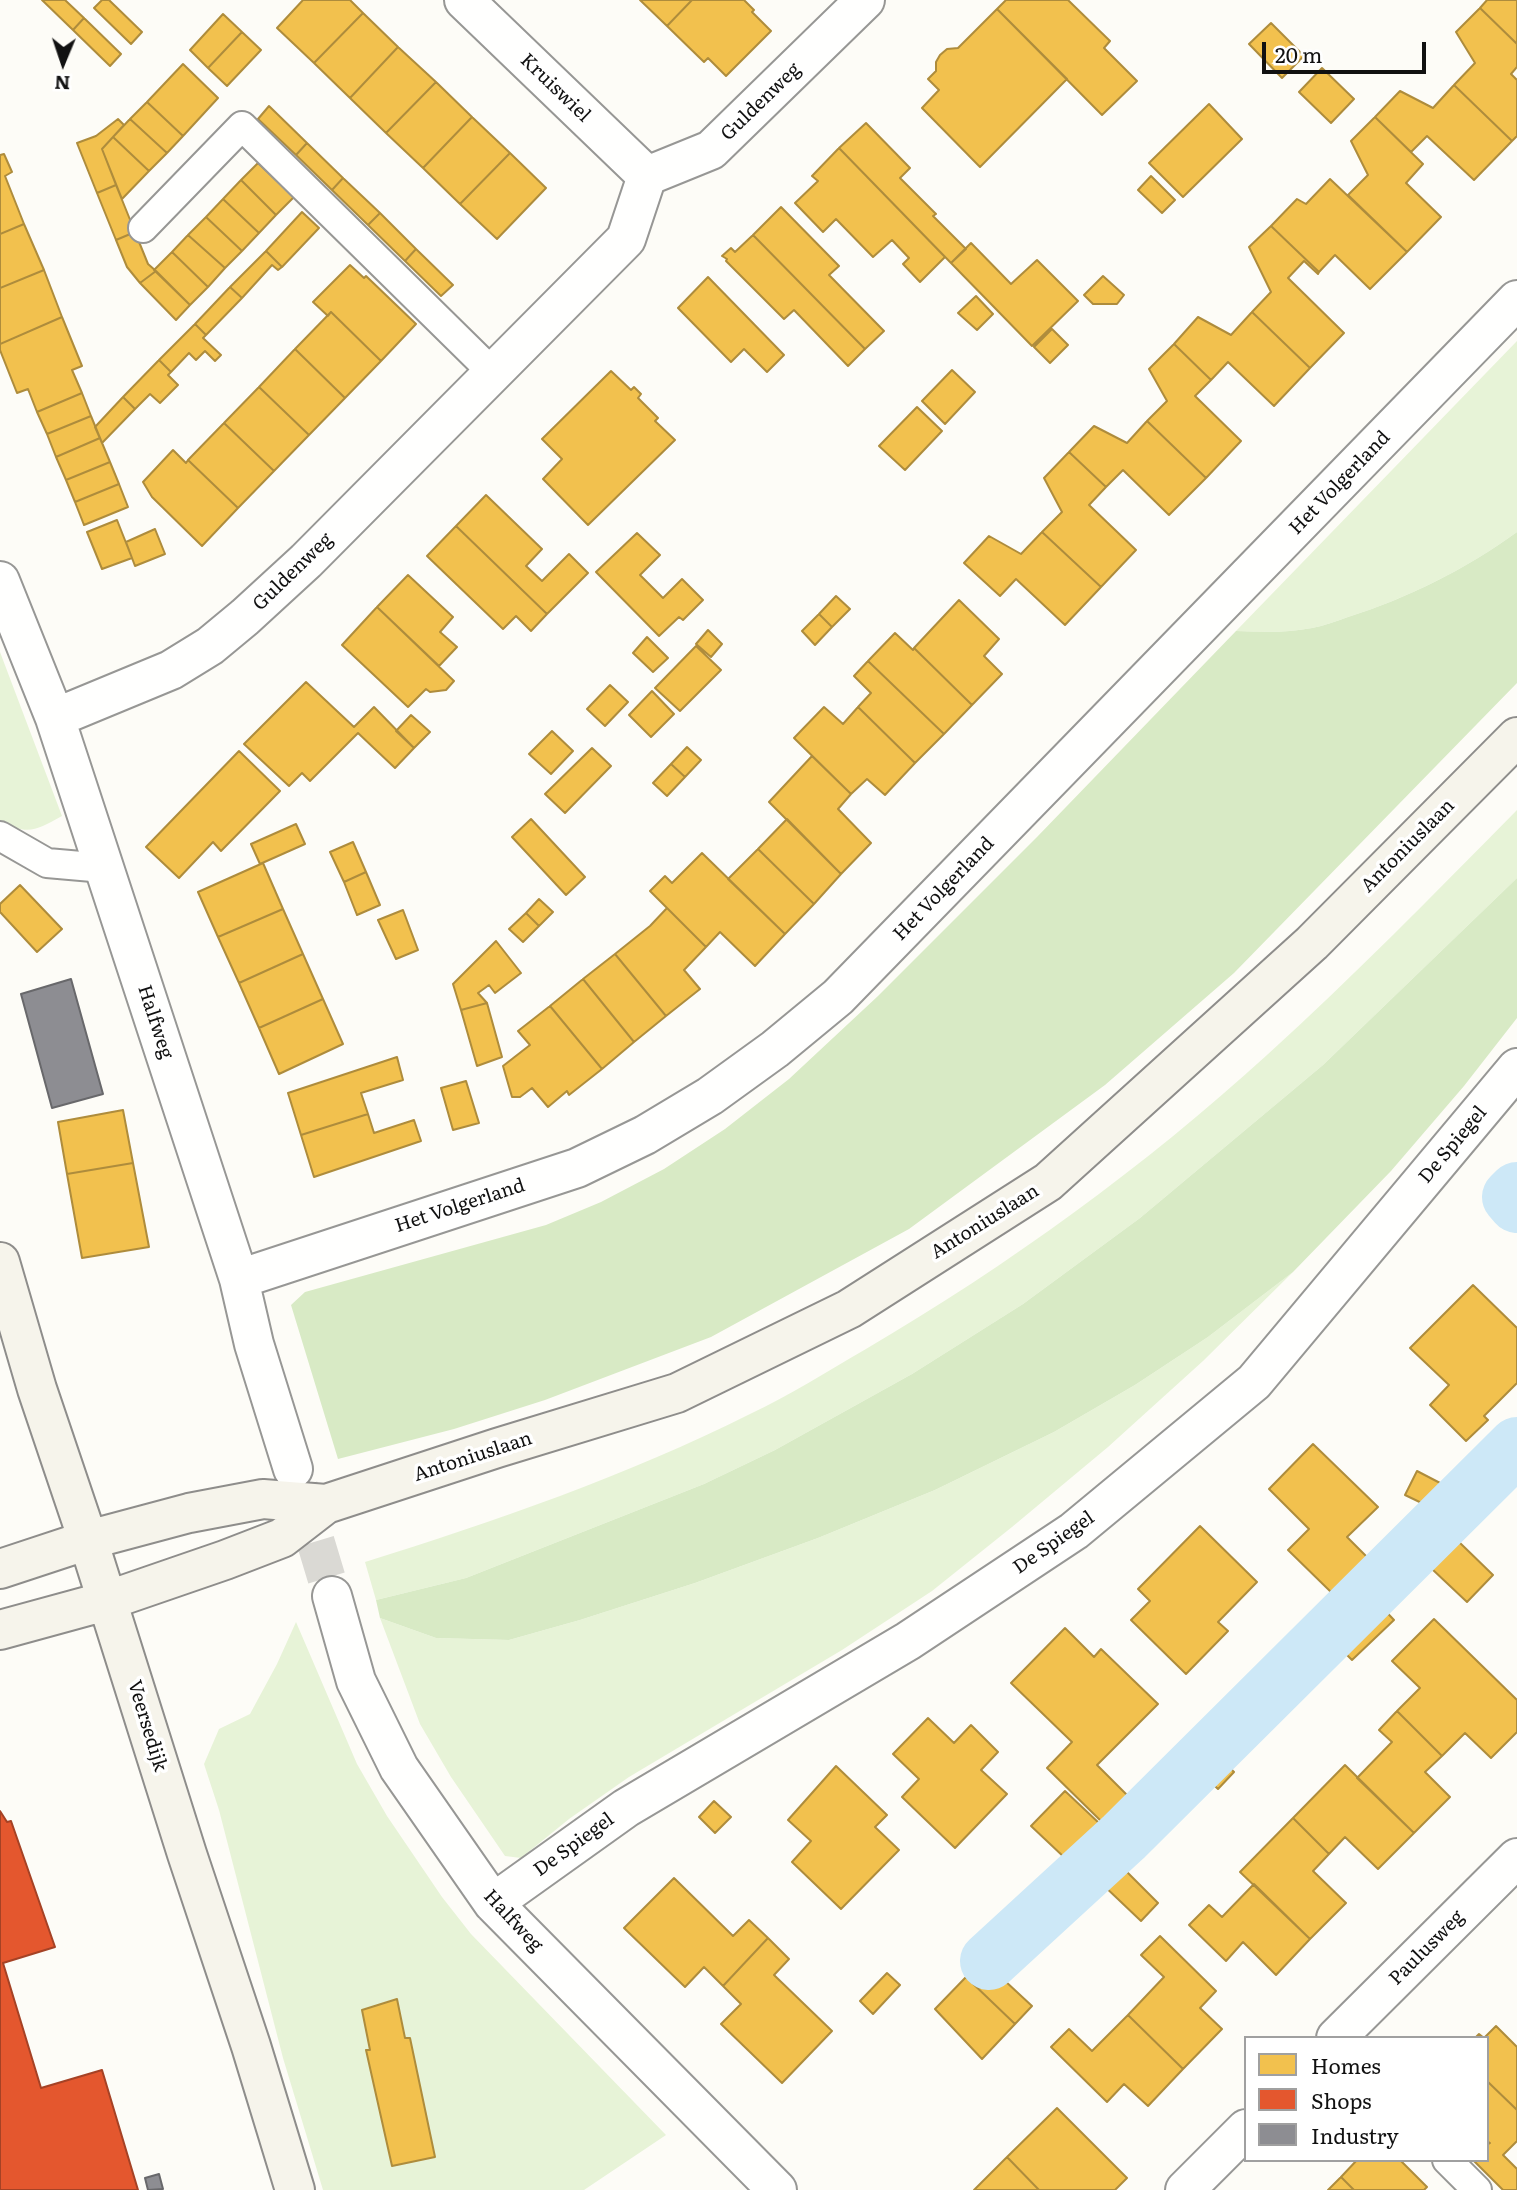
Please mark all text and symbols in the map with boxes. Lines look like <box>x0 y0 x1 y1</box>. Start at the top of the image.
north arrow <box>28 28 98 98</box>
scale bar <box>1265 28 1430 72</box>
text: 20 m <box>1275 38 1322 69</box>
street label: Kruiswiel <box>515 49 595 127</box>
street label: Guldenweg <box>716 58 806 146</box>
text: N <box>54 70 71 98</box>
street label: Het Volgerland <box>1285 426 1395 540</box>
street label: Guldenweg <box>248 528 338 616</box>
street label: Antoniuslaan <box>1356 794 1460 898</box>
street label: Het Volgerland <box>889 832 999 946</box>
street label: Halfweg <box>132 982 178 1062</box>
street label: De Spiegel <box>1414 1102 1492 1188</box>
street label: Het Volgerland <box>392 1174 528 1238</box>
street label: Antoniuslaan <box>927 1180 1043 1264</box>
street label: Antoniuslaan <box>411 1427 535 1487</box>
street label: De Spiegel <box>1009 1507 1099 1579</box>
street label: Veersedijk <box>122 1678 172 1774</box>
street label: De Spiegel <box>529 1808 619 1882</box>
street label: Halfweg <box>479 1885 547 1957</box>
street label: Paulusweg <box>1385 1906 1469 1990</box>
legend <box>1244 2036 1489 2162</box>
text: Homes <box>1311 2049 1381 2080</box>
text: Shops <box>1311 2084 1372 2115</box>
text: Industry <box>1311 2119 1399 2150</box>

